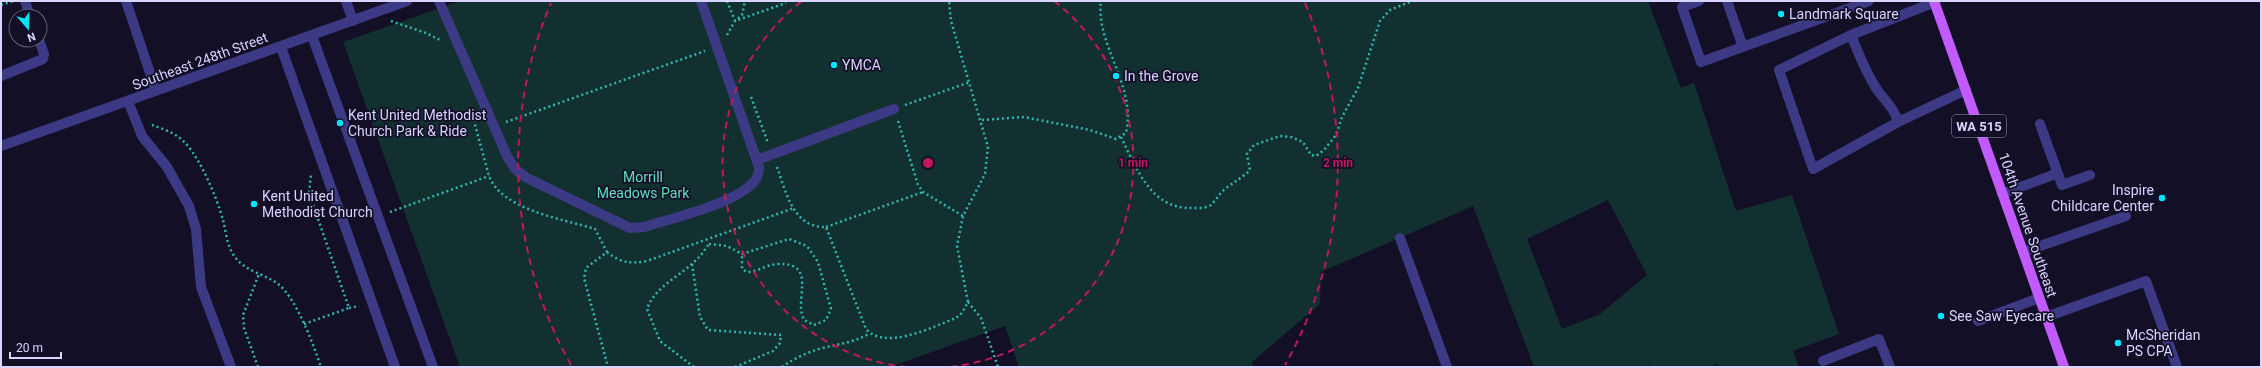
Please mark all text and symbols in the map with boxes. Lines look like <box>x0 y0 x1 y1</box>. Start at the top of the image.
place label: Landmark Square <box>1789 6 1899 22</box>
north arrow <box>8 8 48 48</box>
marker: Landmark Square <box>1776 9 1786 19</box>
text: N <box>25 29 37 44</box>
street label: Southeast 248th Street <box>130 29 270 93</box>
place label: YMCA <box>842 57 881 73</box>
marker: YMCA <box>829 60 839 70</box>
place label: In the Grove <box>1124 68 1198 84</box>
marker: In the Grove <box>1111 71 1121 81</box>
place label: Kent United Methodist Church Park & Ride <box>348 107 487 139</box>
road number: WA 515 <box>1952 115 2006 137</box>
marker: Kent United Methodist Church Park & Ride <box>335 118 345 128</box>
street label: 104th Avenue Southeast <box>1996 151 2060 300</box>
centre of rings <box>921 156 935 170</box>
text: 1 min <box>1118 156 1148 170</box>
text: 2 min <box>1323 156 1353 170</box>
park label: Morrill Meadows Park <box>597 169 690 201</box>
place label: Inspire Childcare Center <box>2051 182 2154 214</box>
place label: Kent United Methodist Church <box>262 188 373 220</box>
marker: Inspire Childcare Center <box>2157 193 2167 203</box>
marker: Kent United Methodist Church <box>249 199 259 209</box>
place label: See Saw Eyecare <box>1949 308 2054 324</box>
marker: See Saw Eyecare <box>1936 311 1946 321</box>
place label: McSheridan PS CPA <box>2126 327 2200 359</box>
scale bar <box>10 334 61 360</box>
marker: McSheridan PS CPA <box>2113 338 2123 348</box>
text: 20 m <box>16 341 43 355</box>

